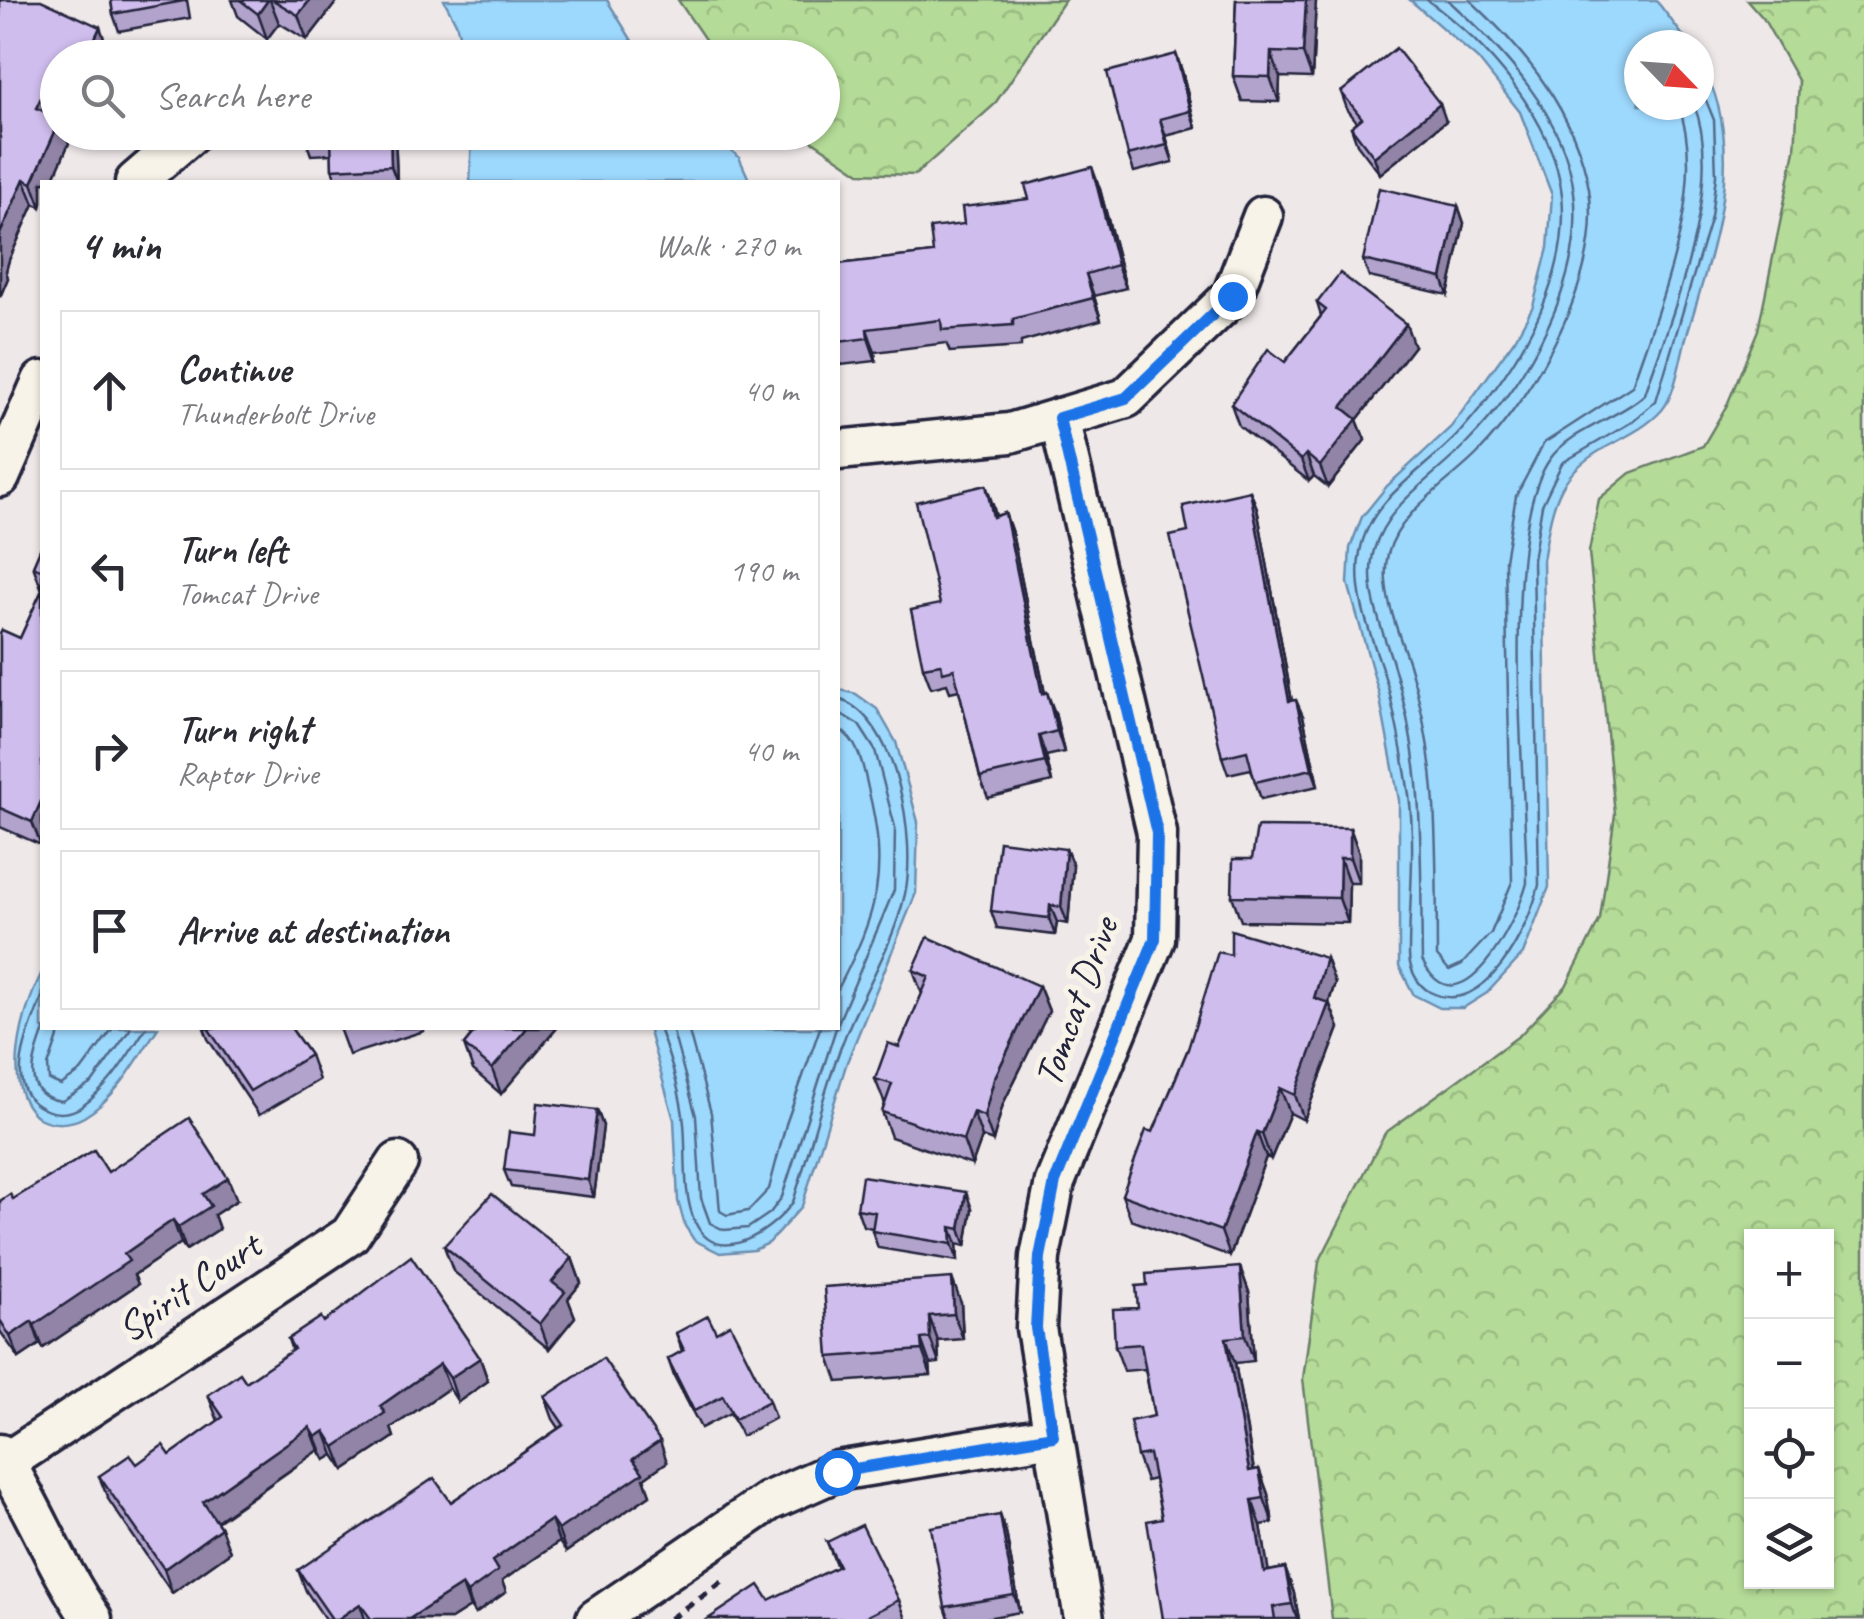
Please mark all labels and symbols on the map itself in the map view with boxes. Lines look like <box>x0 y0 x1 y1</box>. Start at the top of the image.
north arrow <box>1624 30 1714 120</box>
route end <box>1210 274 1256 320</box>
street label: Tomcat Drive <box>1022 908 1131 1093</box>
street label: Spirit Court <box>108 1219 273 1353</box>
route start <box>815 1450 861 1496</box>

